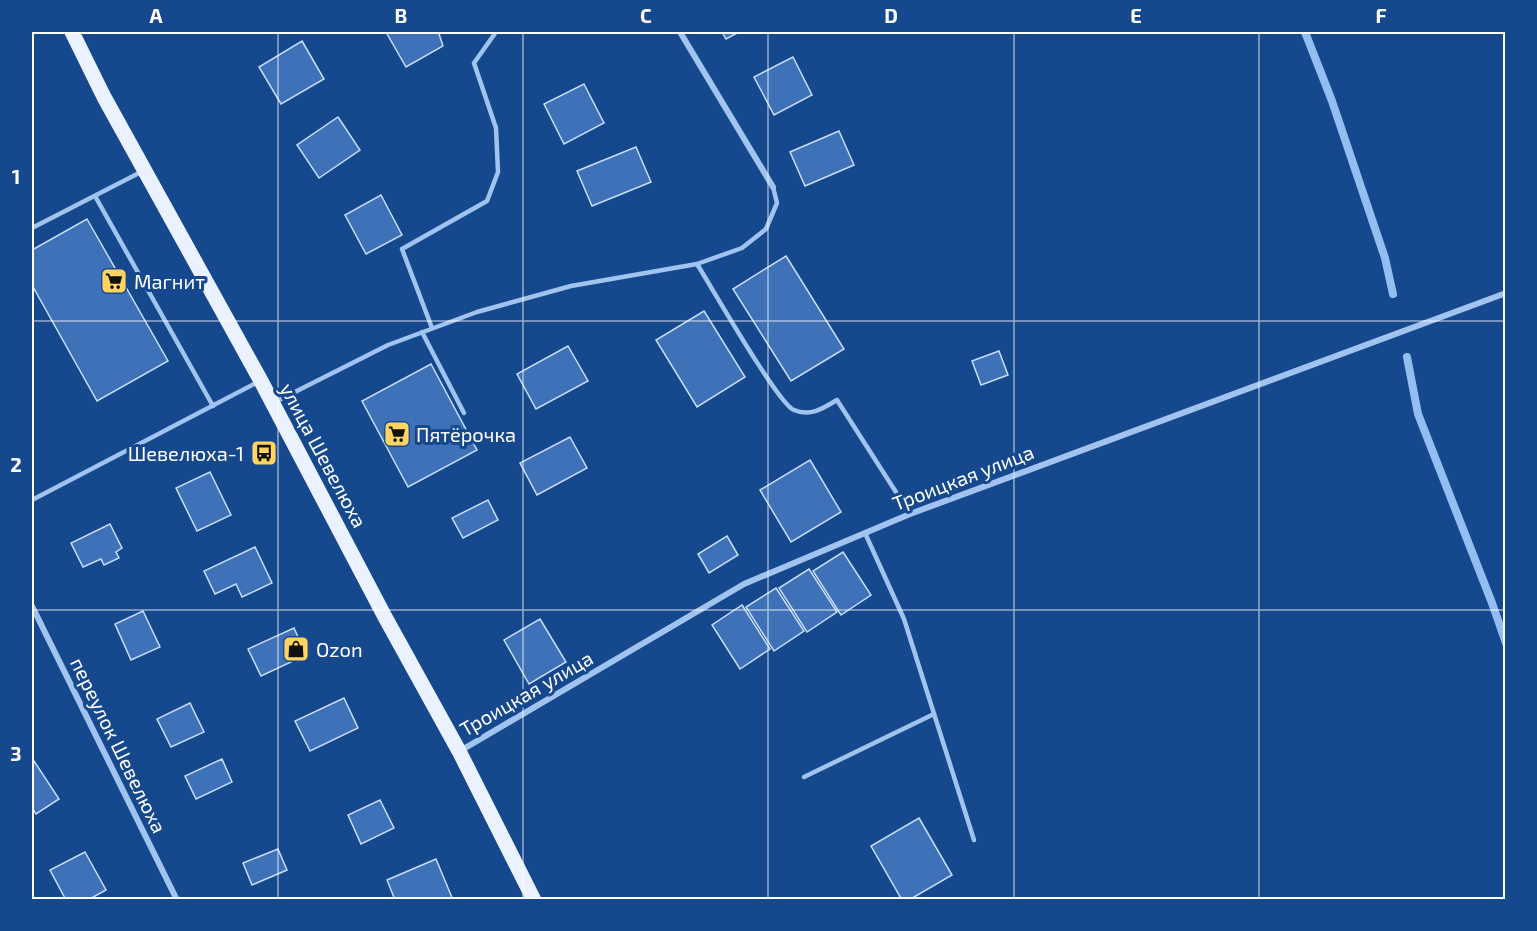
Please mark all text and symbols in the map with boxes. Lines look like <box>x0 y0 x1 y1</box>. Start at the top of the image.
text: A <box>149 3 163 27</box>
text: B <box>395 3 407 27</box>
text: C <box>640 3 652 27</box>
text: D <box>884 3 898 27</box>
text: E <box>1130 3 1142 27</box>
text: F <box>1375 3 1387 27</box>
text: 1 <box>12 164 20 188</box>
supermarket icon: Магнит <box>99 266 129 296</box>
place label: Магнит <box>134 269 205 293</box>
street label: улица Шевелюха <box>275 379 372 532</box>
supermarket icon: Пятёрочка <box>382 419 412 449</box>
place label: Пятёрочка <box>416 422 516 446</box>
bus stop icon: Шевелюха-1 <box>249 438 279 468</box>
street label: Троицкая улица <box>889 439 1037 516</box>
place label: Шевелюха-1 <box>128 441 244 465</box>
text: 2 <box>10 452 22 476</box>
shop icon: Ozon <box>281 634 311 664</box>
place label: Ozon <box>316 637 363 661</box>
street label: Троицкая улица <box>455 645 597 742</box>
street label: переулок Шевелюха <box>65 653 172 837</box>
text: 3 <box>10 741 22 765</box>

